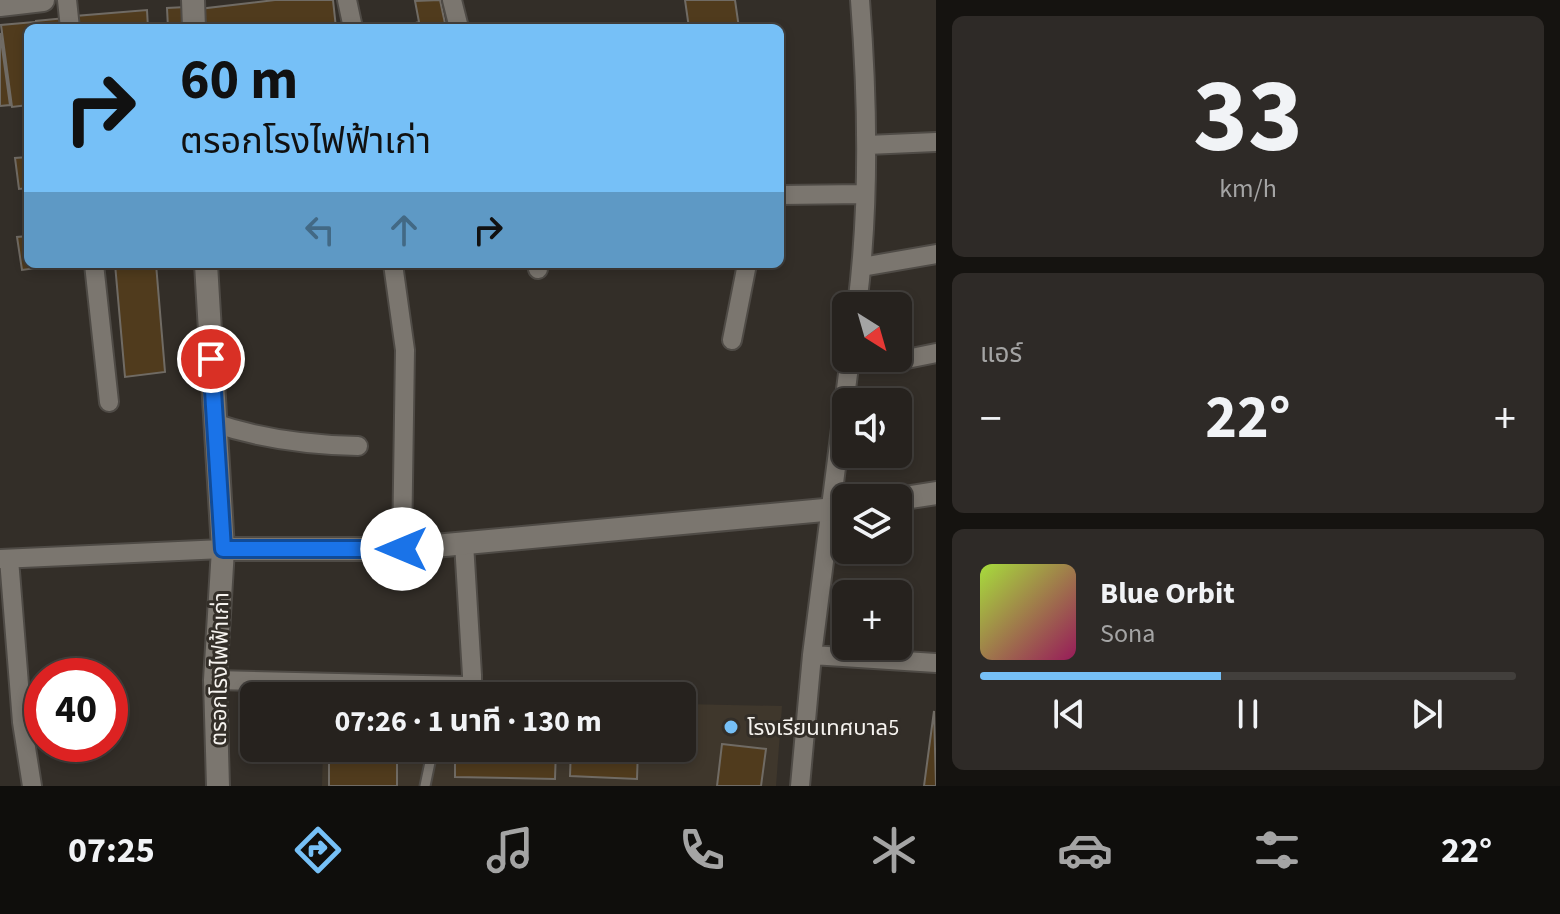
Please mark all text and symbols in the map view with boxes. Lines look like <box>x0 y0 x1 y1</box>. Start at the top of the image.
text: 60 m <box>180 41 298 120</box>
text: 33 <box>1193 44 1303 192</box>
icon: right <box>48 56 152 160</box>
text: ตรอกโรงไฟฟ้าเก่า <box>180 116 431 167</box>
text: km/h <box>1219 170 1277 207</box>
icon: left <box>298 208 342 252</box>
icon: ahead <box>382 208 426 252</box>
icon: right <box>466 208 510 252</box>
north arrow <box>832 292 912 372</box>
map controls <box>832 292 912 660</box>
pin <box>177 325 245 393</box>
text: แอร์ <box>980 335 1022 372</box>
icon: arrive <box>189 337 233 381</box>
text: 22° <box>1205 376 1291 461</box>
button: sound <box>832 388 912 468</box>
text: − <box>980 388 1002 451</box>
text: + <box>1494 388 1516 451</box>
button: layers <box>832 484 912 564</box>
position arrow <box>360 507 444 591</box>
text: Blue Orbit <box>1100 572 1235 615</box>
button: + <box>832 580 912 660</box>
street label: ตรอกโรงไฟฟ้าเก่า <box>203 592 237 746</box>
text: Sona <box>1100 615 1155 652</box>
speed limit sign: 40 <box>24 658 128 762</box>
icon: previous <box>1047 692 1091 736</box>
icon: pause <box>1226 692 1270 736</box>
icon: next <box>1405 692 1449 736</box>
text: 07:26 · 1 นาที · 130 m <box>334 700 602 743</box>
place label: โรงเรียนเทศบาล5 <box>747 712 899 744</box>
marker: โรงเรียนเทศบาล5 <box>722 718 740 736</box>
icon: directions <box>290 822 346 878</box>
icon: music <box>482 822 538 878</box>
icon: phone <box>674 822 730 878</box>
icon: climate <box>866 822 922 878</box>
icon: car <box>1057 822 1113 878</box>
icon: filters <box>1249 822 1305 878</box>
text: 07:25 <box>68 825 155 876</box>
text: 22° <box>1441 825 1492 876</box>

